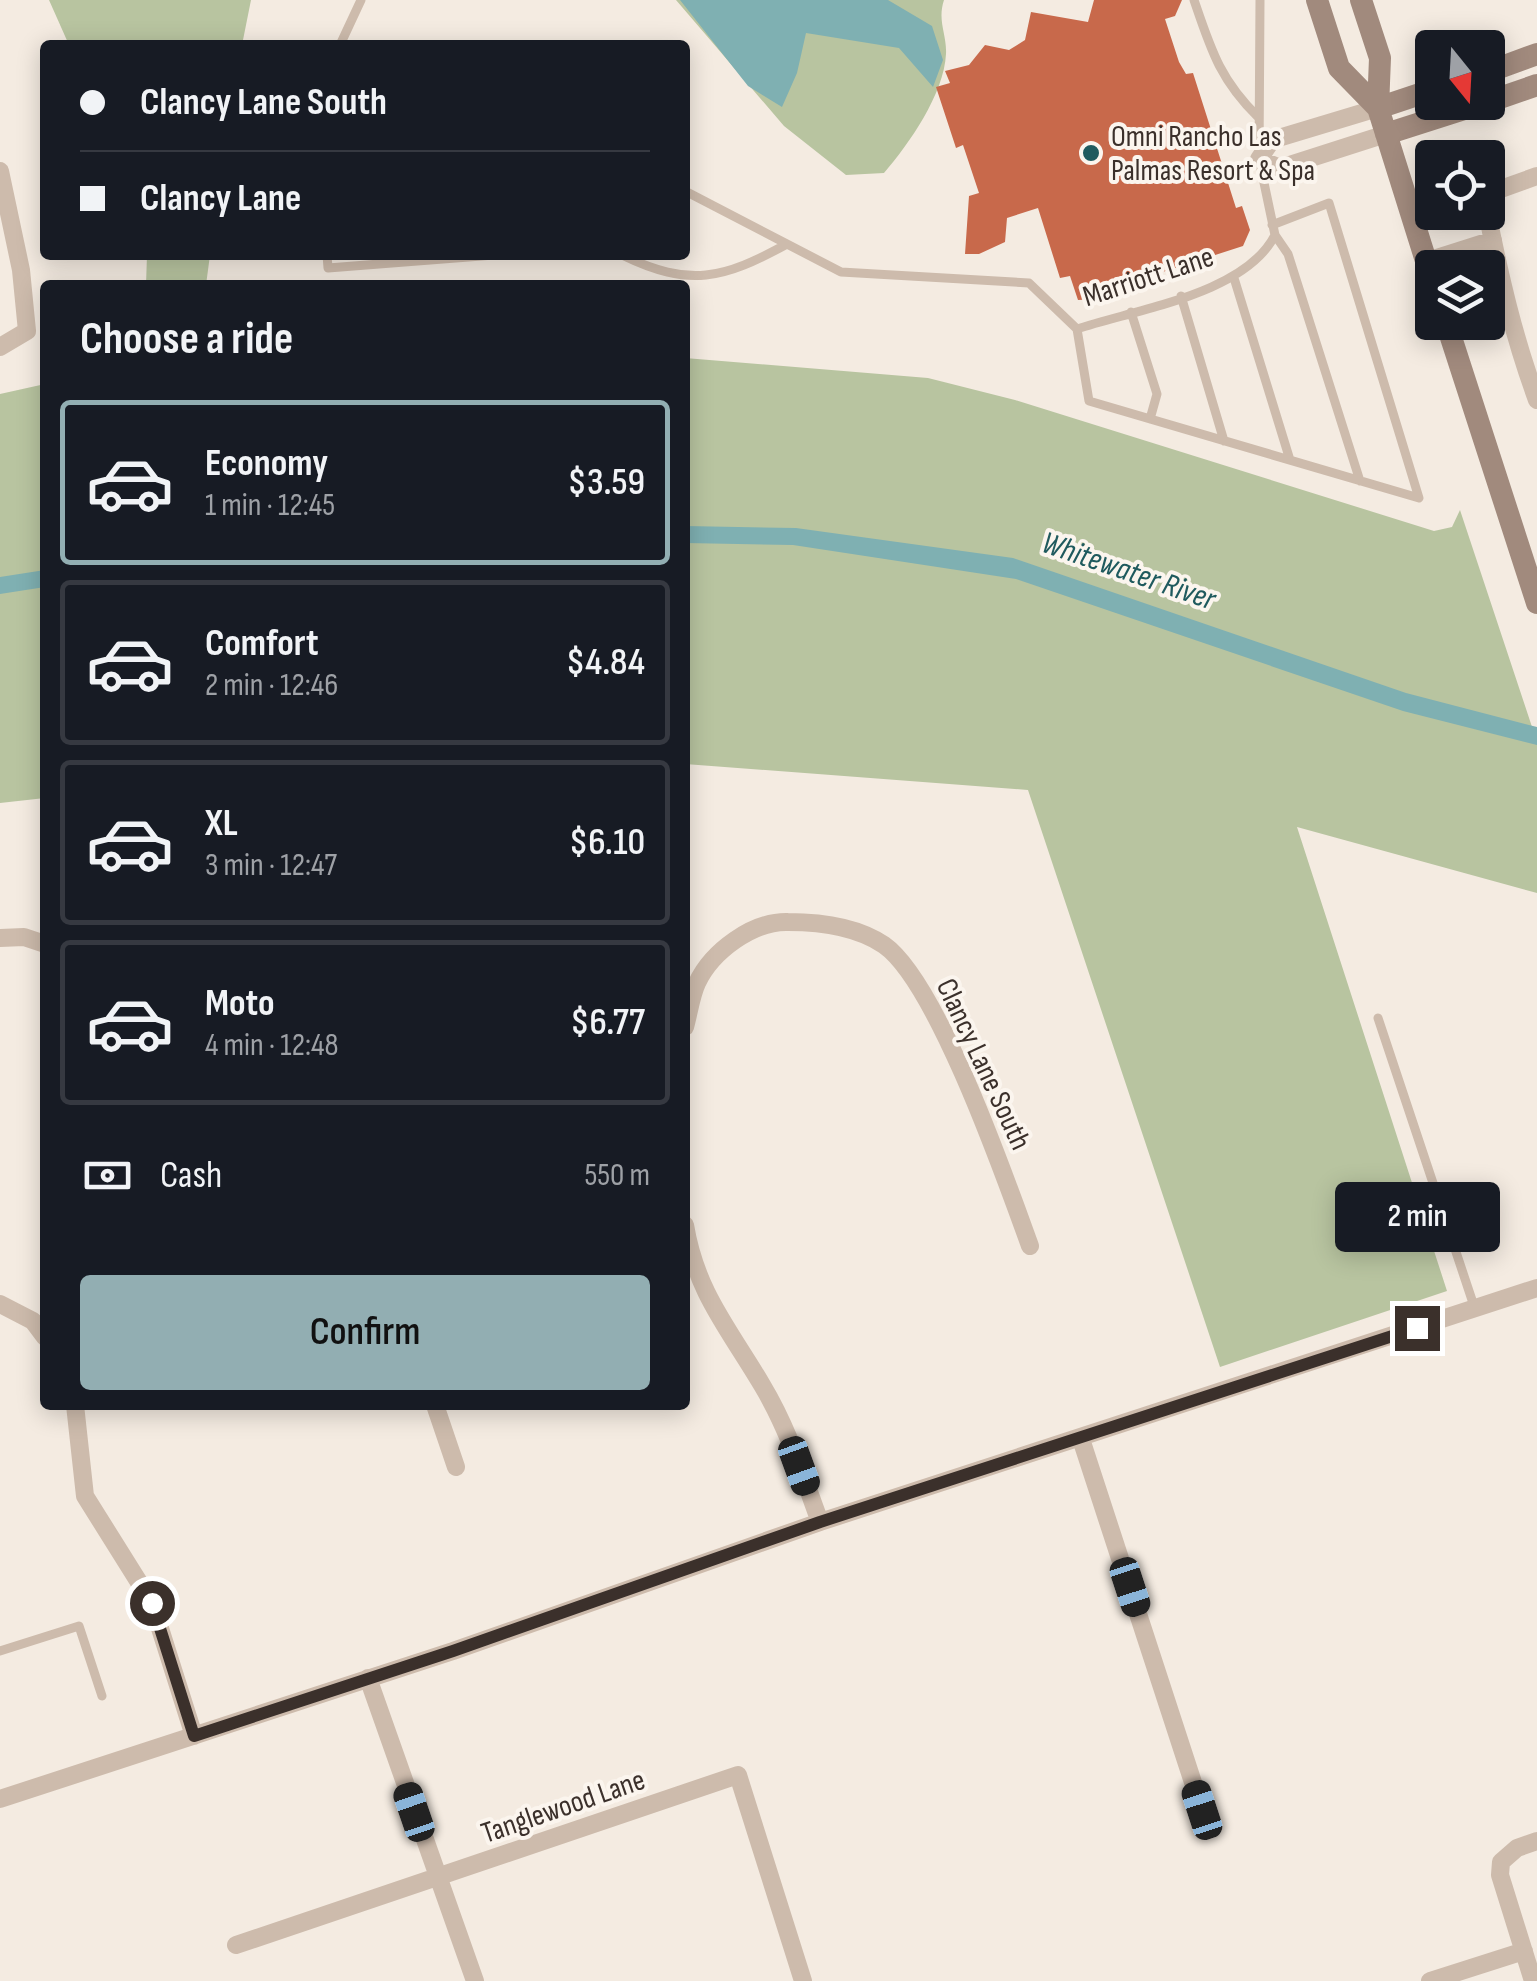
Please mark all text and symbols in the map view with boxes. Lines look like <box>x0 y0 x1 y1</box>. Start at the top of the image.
north arrow <box>1415 30 1505 120</box>
map controls <box>1415 30 1505 340</box>
text: Clancy Lane South <box>140 80 387 125</box>
place label: Omni Rancho Las Palmas Resort & Spa <box>1111 119 1315 189</box>
button: locate <box>1415 140 1505 230</box>
marker: Omni Rancho Las Palmas Resort & Spa <box>1080 142 1102 164</box>
text: Clancy Lane <box>140 176 301 221</box>
street label: Marriott Lane <box>1078 239 1218 315</box>
button: layers <box>1415 250 1505 340</box>
text: Choose a ride <box>80 312 293 367</box>
icon: car <box>85 438 175 528</box>
text: Economy <box>205 441 328 486</box>
text: $3.59 <box>568 460 645 505</box>
text: 1 min · 12:45 <box>205 486 335 525</box>
water label: Whitewater River <box>1037 523 1221 620</box>
icon: car <box>85 618 175 708</box>
text: Comfort <box>205 621 319 666</box>
text: $4.84 <box>566 640 645 685</box>
text: 2 min · 12:46 <box>205 666 338 705</box>
icon: car <box>85 798 175 888</box>
text: XL <box>205 801 238 846</box>
text: $6.10 <box>569 820 645 865</box>
text: 3 min · 12:47 <box>205 846 337 885</box>
street label: Clancy Lane South <box>928 973 1038 1156</box>
icon: car <box>85 978 175 1068</box>
text: Moto <box>205 981 275 1026</box>
text: $6.77 <box>570 1000 645 1045</box>
text: 4 min · 12:48 <box>205 1026 338 1065</box>
icon: cash <box>80 1148 135 1203</box>
text: Cash <box>160 1153 222 1198</box>
text: 550 m <box>584 1156 650 1195</box>
callout: 2 min <box>1334 1183 1500 1253</box>
text: 2 min <box>1388 1197 1447 1236</box>
button: Confirm <box>80 1275 650 1390</box>
route end <box>1395 1306 1440 1351</box>
car <box>775 1433 823 1499</box>
car <box>1106 1554 1154 1620</box>
route start <box>130 1581 175 1626</box>
street label: Tanglewood Lane <box>477 1762 650 1852</box>
car <box>1178 1777 1226 1843</box>
car <box>390 1779 438 1845</box>

